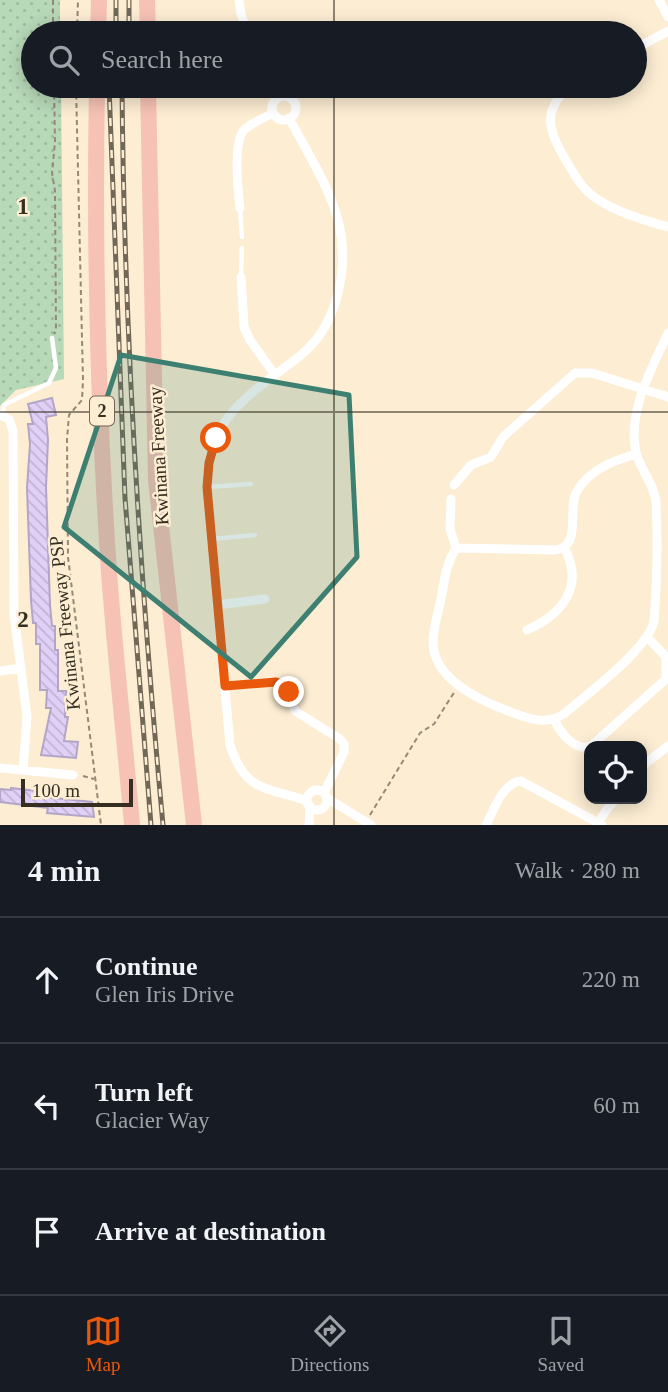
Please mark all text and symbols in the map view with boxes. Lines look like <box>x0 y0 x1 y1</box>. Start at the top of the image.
search box <box>21 21 647 98</box>
icon: search <box>45 41 83 79</box>
text: Search here <box>101 45 223 74</box>
text: 1 <box>17 194 29 219</box>
street label: Kwinana Freeway <box>144 386 173 526</box>
road number: 2 <box>90 396 114 426</box>
route start <box>200 422 231 453</box>
street label: Kwinana Freeway PSP <box>45 535 84 711</box>
text: 2 <box>17 607 29 632</box>
route end <box>273 676 304 707</box>
map controls <box>584 741 647 804</box>
button: locate <box>584 741 647 804</box>
scale bar <box>21 776 133 808</box>
text: 100 m <box>32 780 80 801</box>
text: 4 min <box>28 854 101 887</box>
text: Walk · 280 m <box>515 858 640 883</box>
text: Continue <box>95 952 198 981</box>
icon: ahead <box>28 961 66 999</box>
text: 220 m <box>582 967 640 992</box>
text: Glen Iris Drive <box>95 982 234 1007</box>
text: Turn left <box>95 1078 193 1107</box>
icon: left <box>28 1087 66 1125</box>
text: 60 m <box>593 1093 640 1118</box>
text: Glacier Way <box>95 1108 210 1133</box>
icon: arrive <box>28 1213 66 1251</box>
text: Arrive at destination <box>95 1217 326 1246</box>
tab: Map <box>84 1312 122 1376</box>
tab: Directions <box>290 1312 369 1376</box>
tab: Saved <box>537 1312 584 1376</box>

